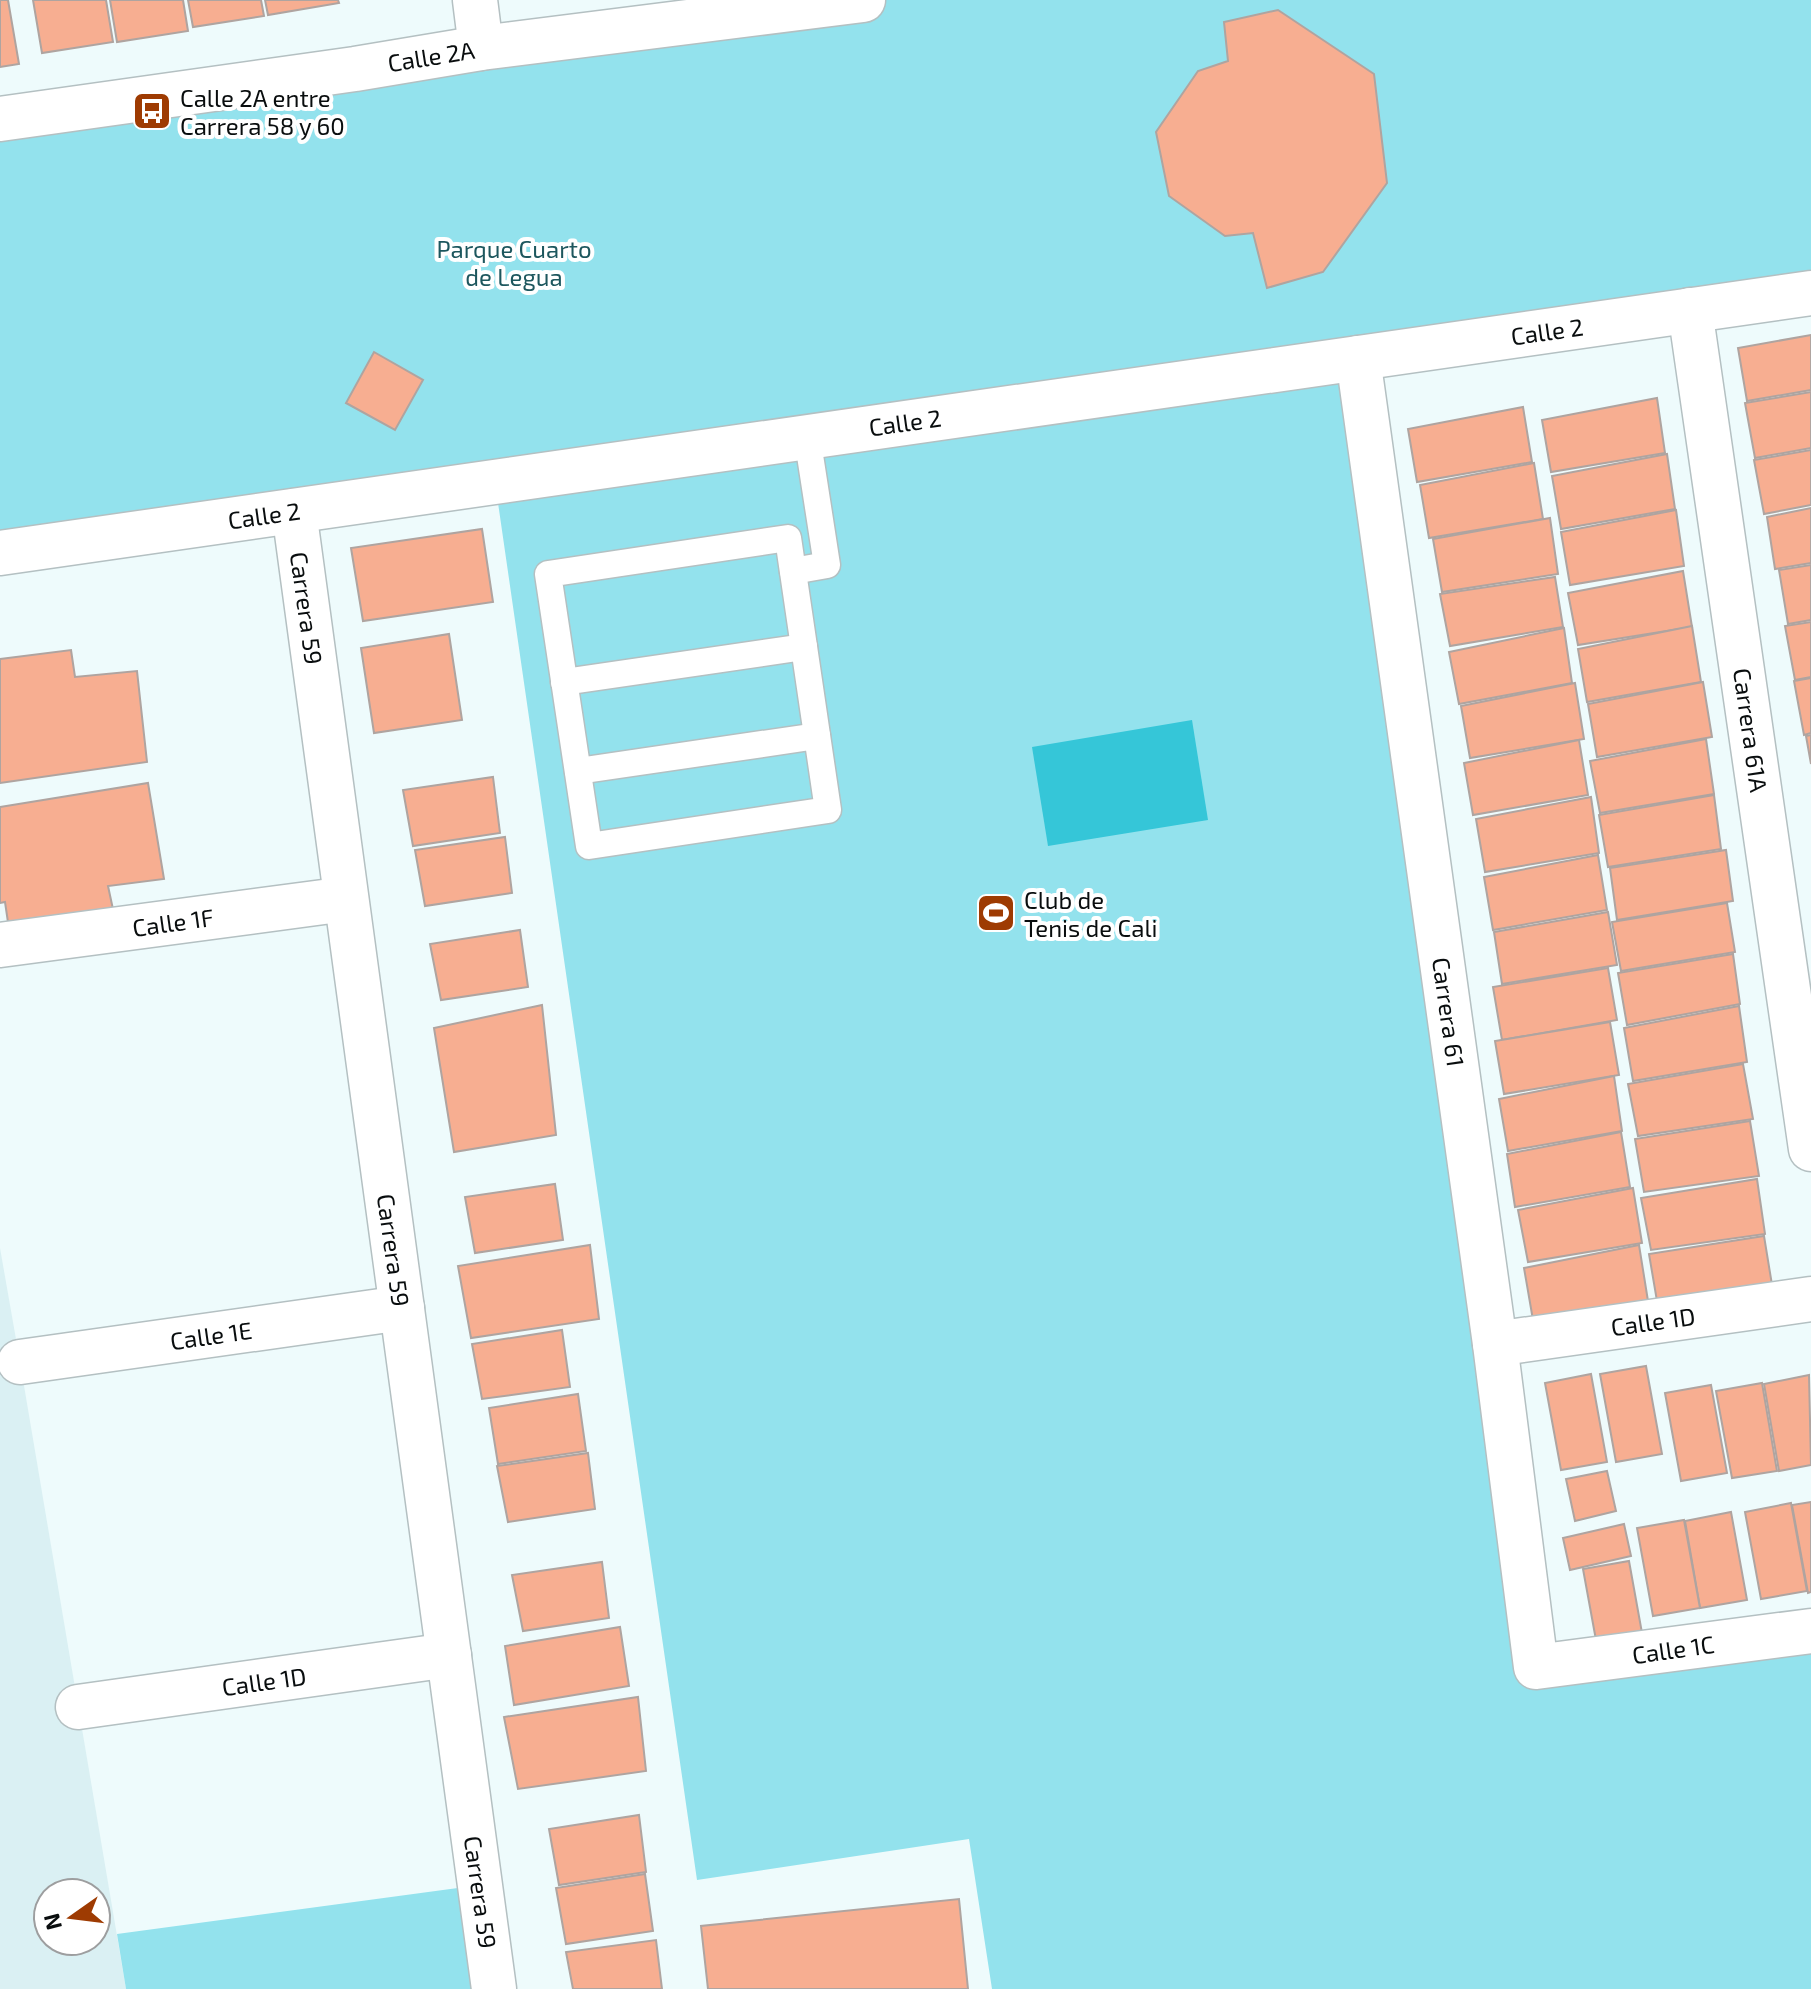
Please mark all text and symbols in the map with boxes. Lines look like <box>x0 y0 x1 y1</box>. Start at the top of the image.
street label: Calle 2A <box>385 35 477 77</box>
place label: Calle 2A entre Carrera 58 y 60 <box>180 83 345 140</box>
bus stop icon: Calle 2A entre Carrera 58 y 60 <box>131 90 173 132</box>
park label: Parque Cuarto de Legua <box>436 234 592 291</box>
street label: Calle 2 <box>1509 312 1585 350</box>
street label: Calle 2 <box>867 403 943 441</box>
street label: Calle 2 <box>226 496 302 534</box>
street label: Carrera 59 <box>285 550 329 666</box>
street label: Carrera 61A <box>1728 666 1774 794</box>
place label: Club de Tenis de Cali <box>1024 885 1158 942</box>
sports icon: Club de Tenis de Cali <box>975 892 1017 934</box>
street label: Calle 1F <box>130 902 216 942</box>
street label: Carrera 61 <box>1427 955 1471 1069</box>
street label: Carrera 59 <box>372 1192 416 1308</box>
street label: Calle 1D <box>1609 1301 1697 1341</box>
street label: Calle 1E <box>168 1315 254 1355</box>
street label: Calle 1C <box>1630 1629 1716 1669</box>
street label: Calle 1D <box>220 1661 308 1701</box>
street label: Carrera 59 <box>459 1834 503 1950</box>
north arrow <box>32 1877 112 1957</box>
text: N <box>37 1911 66 1933</box>

